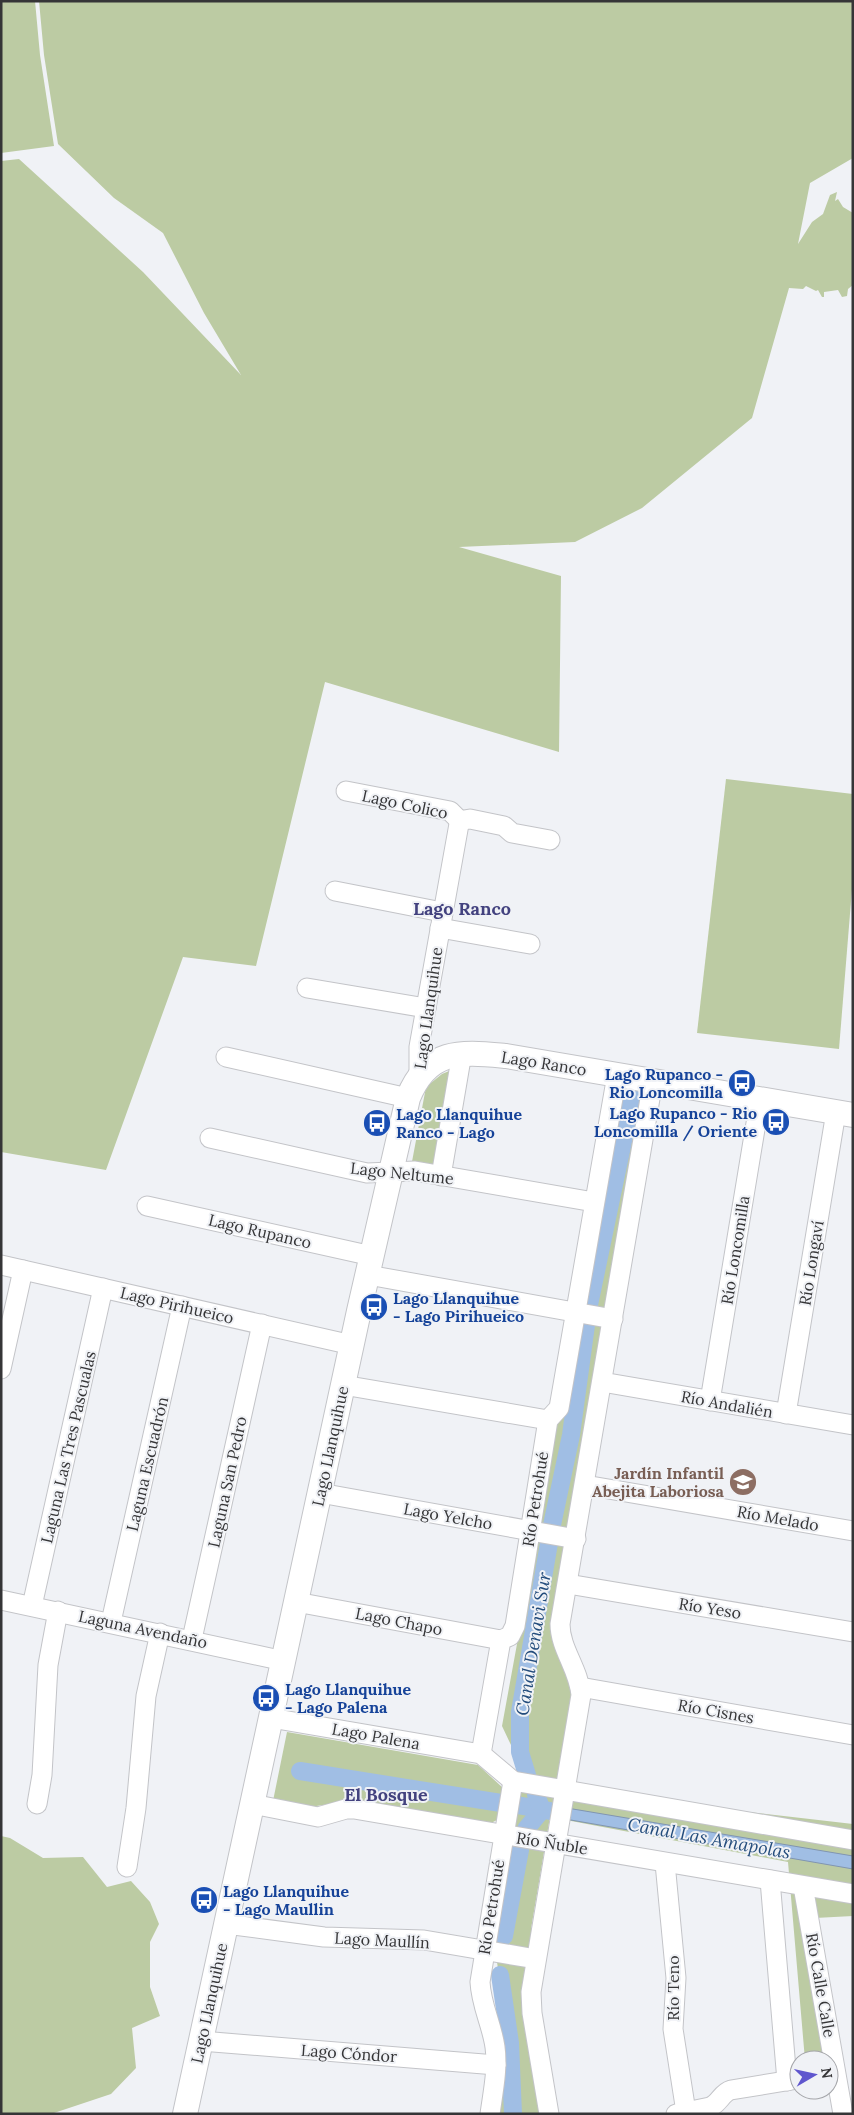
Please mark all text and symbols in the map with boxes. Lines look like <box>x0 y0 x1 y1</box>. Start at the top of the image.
street label: Lago Colico <box>360 785 450 823</box>
district label: Lago Ranco <box>413 897 511 920</box>
street label: Lago Llanquihue <box>410 945 446 1070</box>
street label: Lago Ranco <box>500 1046 588 1080</box>
place label: Lago Rupanco - Rio Loncomilla <box>605 1064 724 1102</box>
bus stop icon: Lago Rupanco - Rio Loncomilla <box>727 1068 757 1098</box>
place label: Lago Rupanco - Rio Loncomilla / Oriente <box>594 1103 757 1142</box>
place label: Lago Llanquihue Ranco - Lago <box>396 1104 522 1142</box>
bus stop icon: Lago Rupanco - Rio Loncomilla / Oriente <box>761 1107 791 1137</box>
bus stop icon: Lago Llanquihue Ranco - Lago <box>362 1108 392 1138</box>
street label: Lago Neltume <box>349 1158 455 1188</box>
street label: Río Loncomilla <box>717 1194 753 1306</box>
street label: Lago Rupanco <box>207 1209 313 1253</box>
street label: Río Longaví <box>794 1219 828 1307</box>
street label: Lago Pirihueico <box>118 1282 236 1328</box>
place label: Lago Llanquihue - Lago Pirihueico <box>393 1288 524 1326</box>
bus stop icon: Lago Llanquihue - Lago Pirihueico <box>359 1292 389 1322</box>
street label: Laguna Las Tres Pascualas <box>36 1349 100 1545</box>
street label: Lago Llanquihue <box>307 1384 353 1508</box>
street label: Río Andalién <box>680 1386 775 1422</box>
street label: Laguna Escuadrón <box>122 1394 172 1533</box>
street label: Laguna San Pedro <box>203 1415 251 1549</box>
street label: Río Petrohué <box>518 1450 552 1548</box>
place label: Jardín Infantil Abejita Laboriosa <box>592 1463 725 1501</box>
school or university icon: Jardín Infantil Abejita Laboriosa <box>728 1467 758 1497</box>
street label: Lago Yelcho <box>402 1498 494 1534</box>
street label: Río Melado <box>735 1501 821 1535</box>
water label: Canal Denavi Sur <box>510 1570 556 1717</box>
street label: Río Yeso <box>677 1593 743 1623</box>
street label: Lago Chapo <box>354 1603 444 1639</box>
street label: Laguna Avendaño <box>77 1606 209 1652</box>
place label: Lago Llanquihue - Lago Palena <box>285 1679 411 1717</box>
bus stop icon: Lago Llanquihue - Lago Palena <box>251 1683 281 1713</box>
street label: Río Cisnes <box>676 1694 756 1728</box>
street label: Lago Palena <box>330 1718 422 1754</box>
district label: El Bosque <box>344 1783 428 1806</box>
water label: Canal Las Amapolas <box>626 1812 792 1864</box>
street label: Río Ñuble <box>515 1827 590 1859</box>
street label: Río Petrohué <box>474 1858 508 1956</box>
place label: Lago Llanquihue - Lago Maullin <box>223 1881 349 1919</box>
bus stop icon: Lago Llanquihue - Lago Maullin <box>189 1885 219 1915</box>
street label: Lago Maullín <box>334 1928 430 1953</box>
street label: Río Calle Calle <box>802 1931 840 2039</box>
street label: Lago Llanquihue <box>186 1941 232 2065</box>
street label: Río Teno <box>663 1955 683 2021</box>
street label: Lago Cóndor <box>300 2040 398 2066</box>
north arrow <box>789 2050 839 2100</box>
text: N <box>817 2066 837 2080</box>

